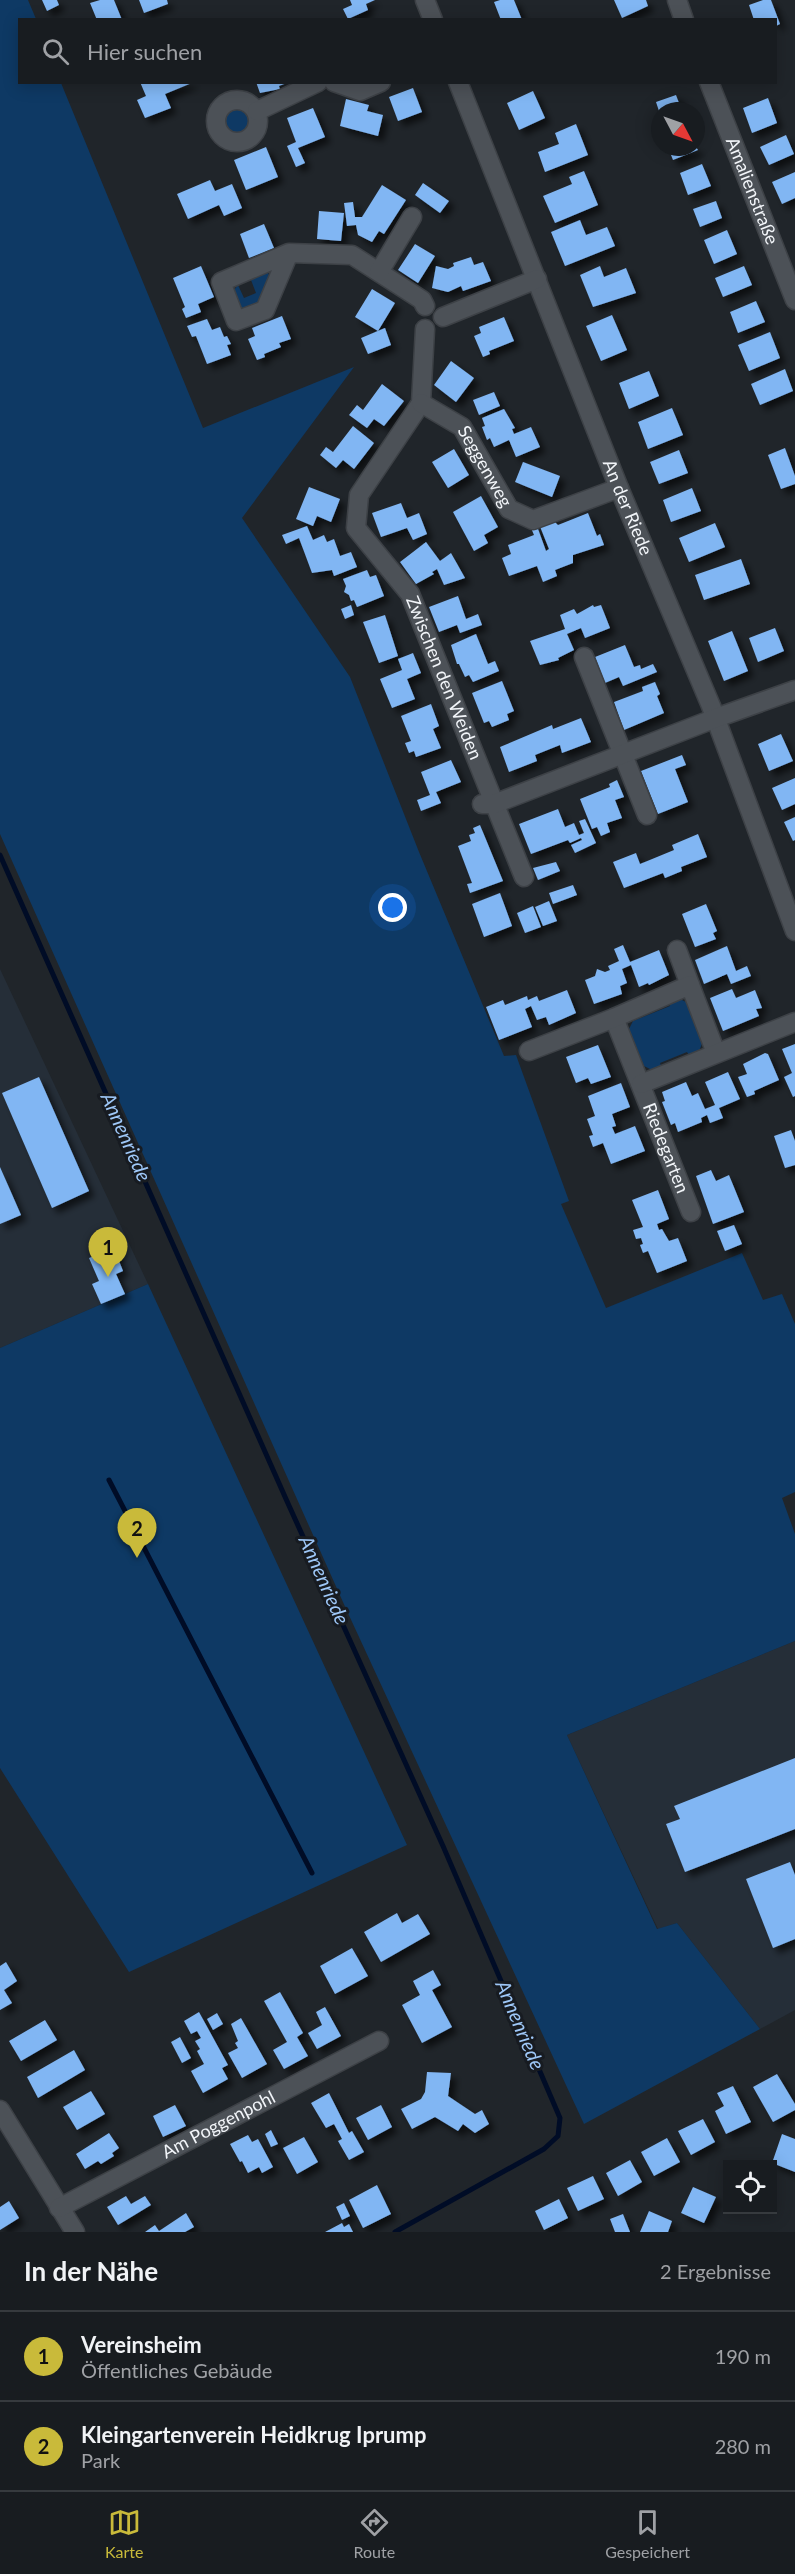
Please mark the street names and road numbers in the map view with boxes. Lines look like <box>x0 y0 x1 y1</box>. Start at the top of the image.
street label: Amalienstraße <box>722 134 784 247</box>
street label: Seggenweg <box>454 421 517 511</box>
street label: An der Riede <box>599 456 658 558</box>
street label: Zwischen den Weiden <box>402 593 488 763</box>
street label: Riedegarten <box>639 1099 694 1196</box>
street label: Am Poggenpohl <box>158 2085 279 2162</box>

